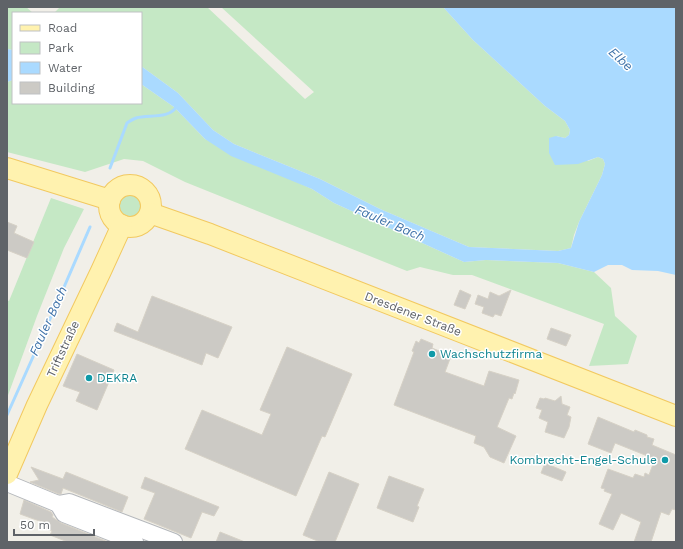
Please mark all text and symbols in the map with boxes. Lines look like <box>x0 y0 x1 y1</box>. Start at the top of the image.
legend <box>12 12 142 104</box>
text: Road <box>48 21 77 35</box>
text: Park <box>48 41 74 55</box>
water label: Elbe <box>606 44 636 74</box>
text: Water <box>48 61 83 75</box>
text: Building <box>48 81 95 95</box>
water label: Fauler Bach <box>353 202 427 244</box>
water label: Fauler Bach <box>26 284 70 358</box>
street label: Dresdener Straße <box>363 289 463 339</box>
street label: Triftstraße <box>44 318 82 380</box>
place label: Wachschutzfirma <box>440 347 543 361</box>
marker: Wachschutzfirma <box>427 349 437 359</box>
place label: DEKRA <box>97 371 137 385</box>
marker: DEKRA <box>84 373 94 383</box>
place label: Kombrecht-Engel-Schule <box>510 453 657 467</box>
marker: Kombrecht-Engel-Schule <box>660 455 670 465</box>
scale bar <box>14 511 94 537</box>
text: 50 m <box>20 518 50 532</box>

